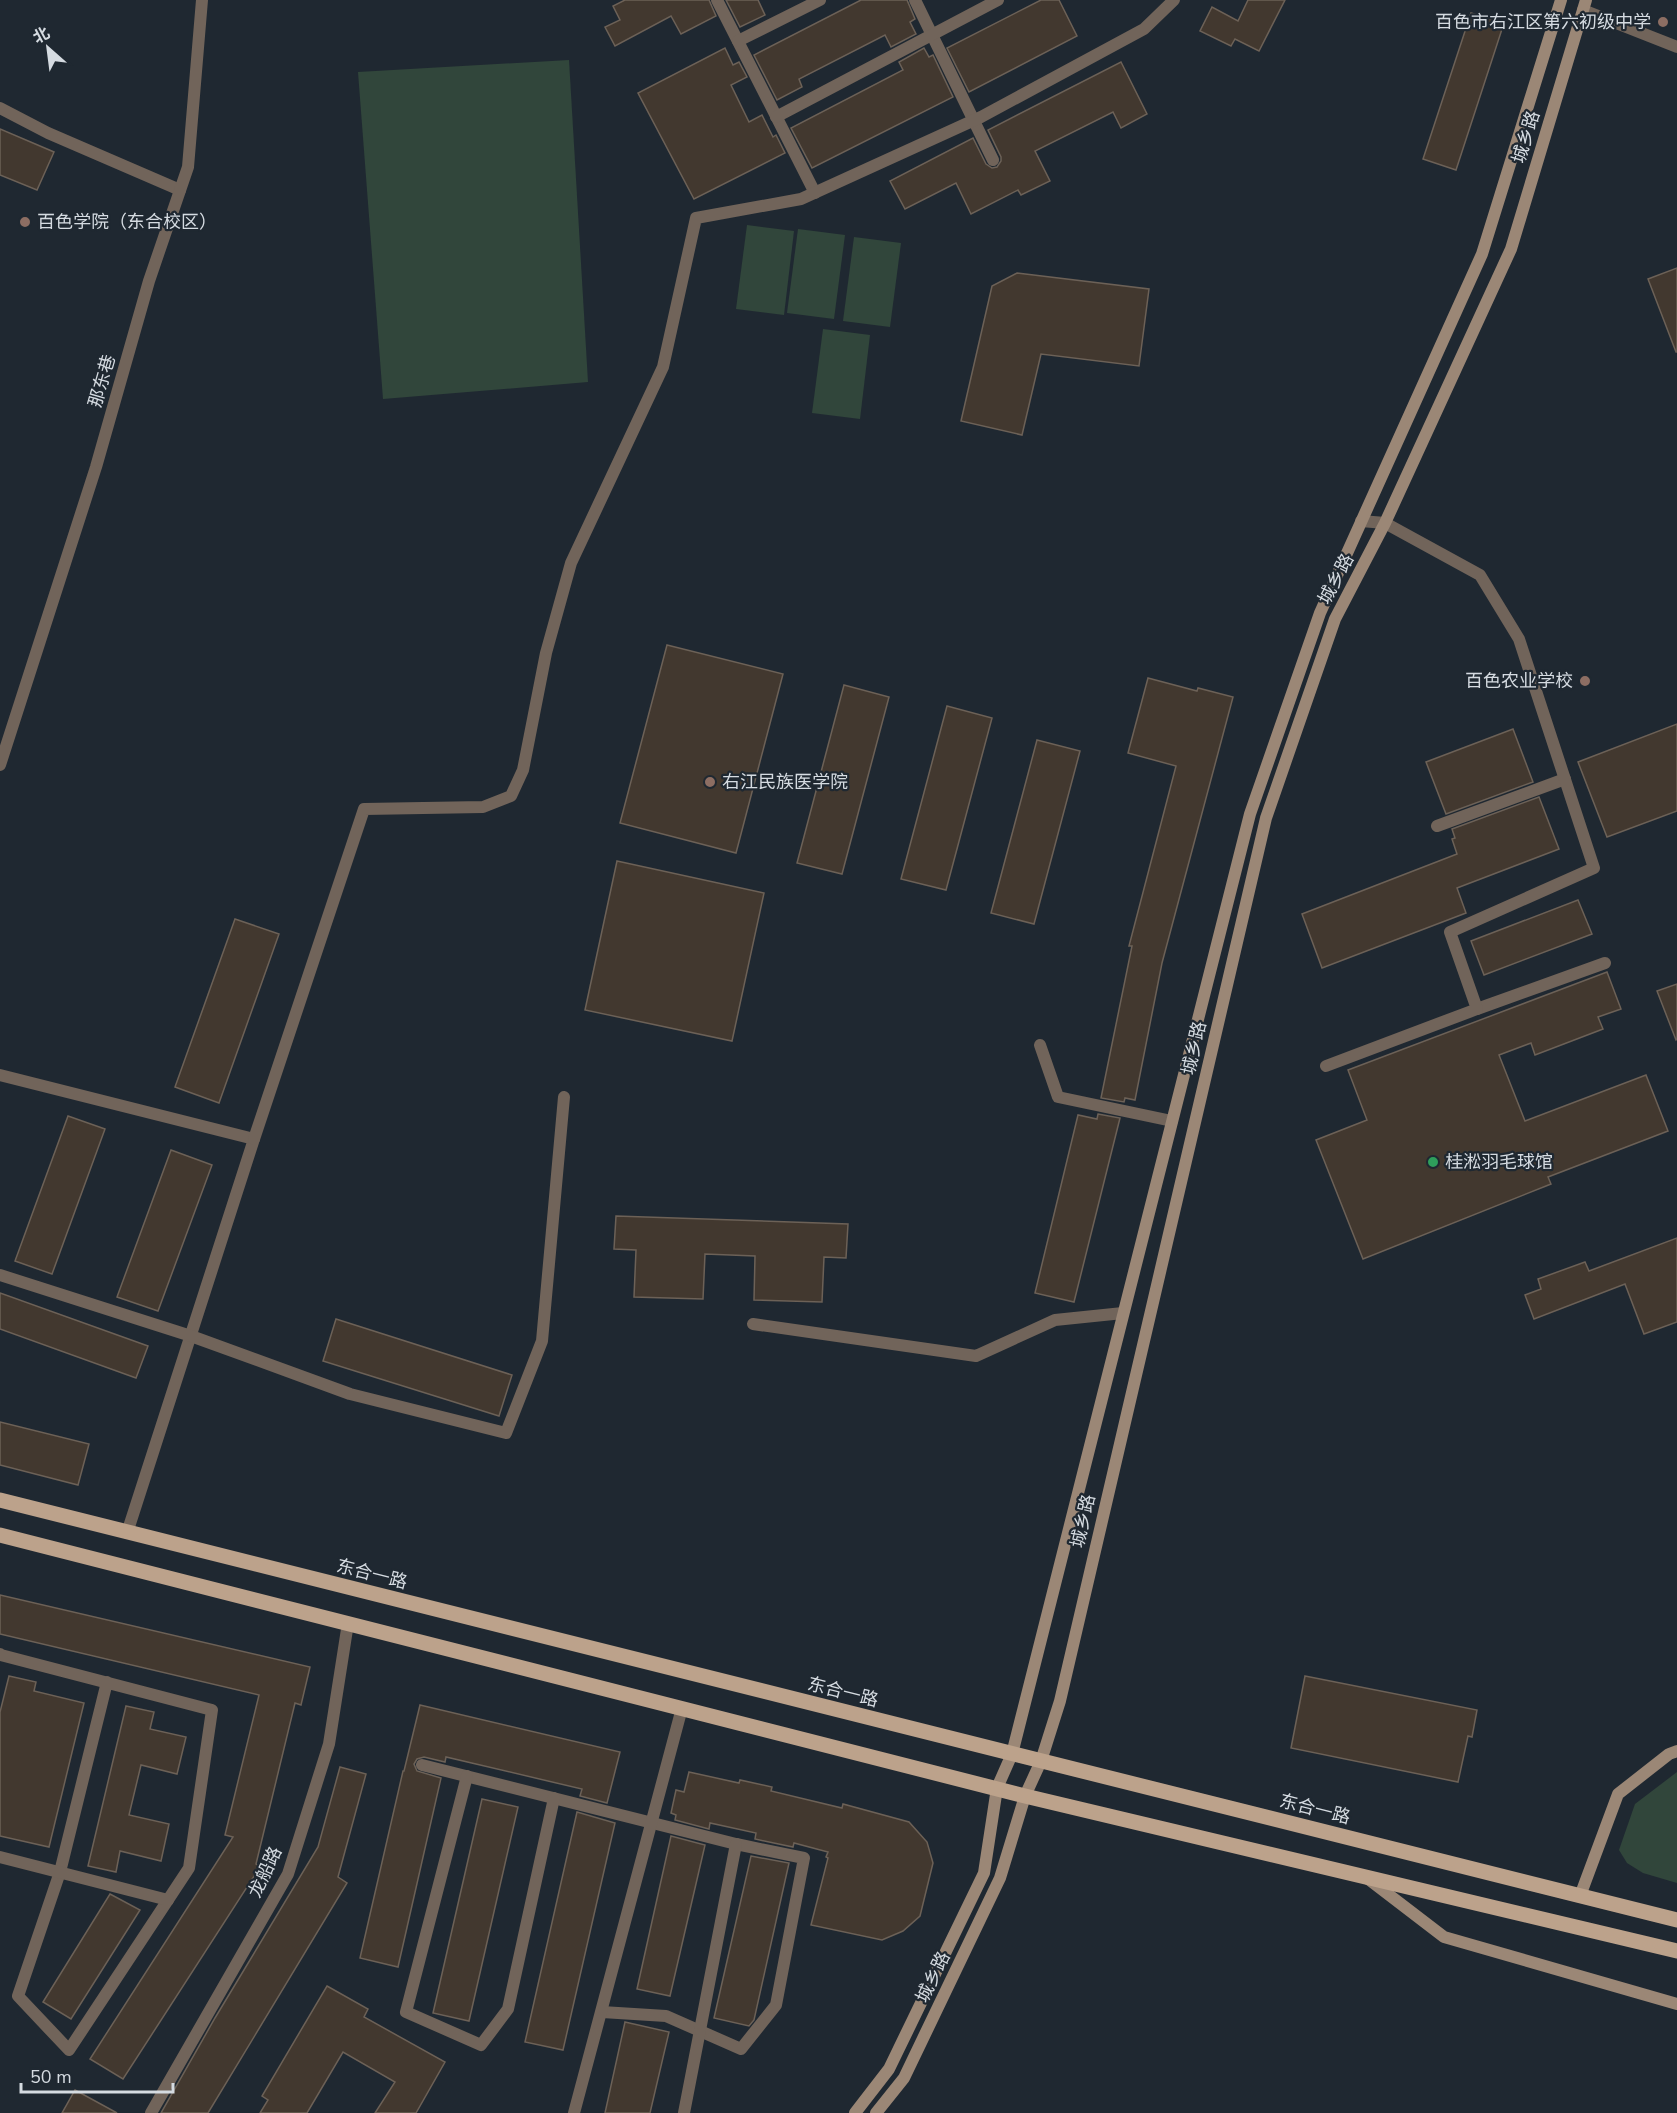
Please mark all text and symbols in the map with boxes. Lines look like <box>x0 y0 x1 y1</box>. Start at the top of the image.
place label: 百色市右江区第六初级中学 <box>1435 10 1651 34</box>
marker: 百色市右江区第六初级中学 <box>1656 15 1670 29</box>
north arrow <box>18 18 78 78</box>
text: 北 <box>29 22 54 49</box>
street label: 城乡路 <box>1507 108 1545 166</box>
place label: 百色学院（东合校区） <box>37 210 217 234</box>
marker: 百色学院（东合校区） <box>18 215 32 229</box>
street label: 那东巷 <box>83 352 121 410</box>
street label: 城乡路 <box>1313 550 1359 608</box>
place label: 百色农业学校 <box>1465 669 1573 693</box>
marker: 百色农业学校 <box>1578 674 1592 688</box>
place label: 右江民族医学院 <box>722 770 848 794</box>
marker: 右江民族医学院 <box>703 775 717 789</box>
street label: 城乡路 <box>1176 1019 1212 1077</box>
place label: 桂淞羽毛球馆 <box>1445 1150 1553 1174</box>
marker: 桂淞羽毛球馆 <box>1426 1155 1440 1169</box>
street label: 城乡路 <box>1065 1492 1101 1550</box>
street label: 东合一路 <box>334 1554 410 1594</box>
street label: 东合一路 <box>805 1672 881 1712</box>
street label: 东合一路 <box>1277 1789 1353 1829</box>
street label: 龙船路 <box>243 1842 287 1902</box>
street label: 城乡路 <box>910 1947 956 2007</box>
scale bar <box>21 2056 172 2094</box>
text: 50 m <box>30 2065 72 2089</box>

